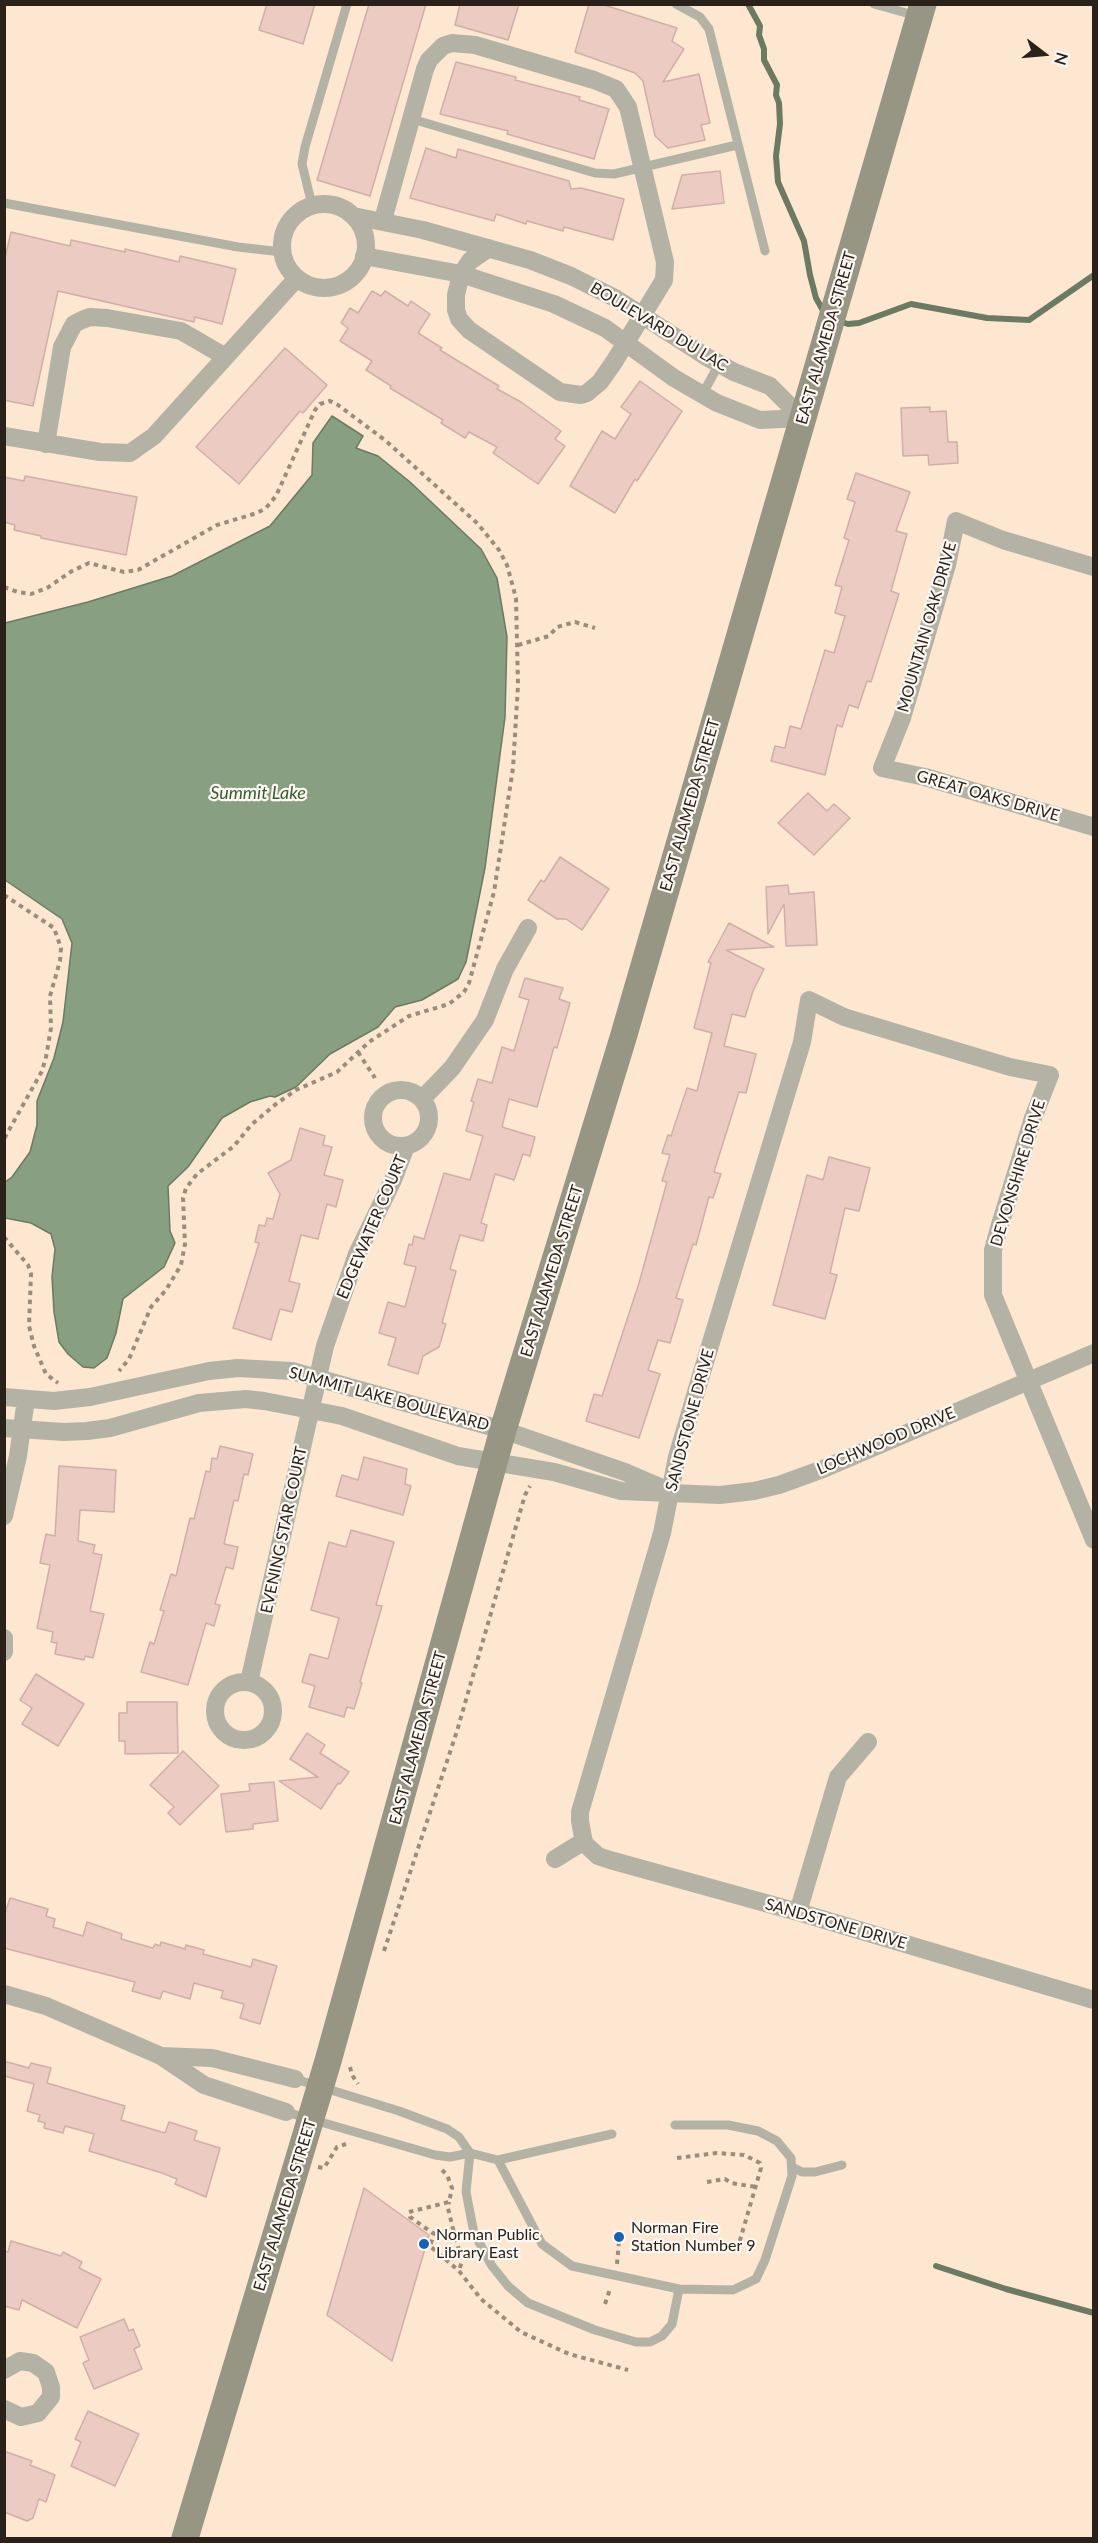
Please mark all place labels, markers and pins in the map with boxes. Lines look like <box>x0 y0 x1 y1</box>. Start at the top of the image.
place label: Norman Fire Station Number 9 <box>631 2218 756 2256</box>
place label: Norman Public Library East <box>436 2225 540 2263</box>
marker: Norman Fire Station Number 9 <box>612 2230 626 2244</box>
marker: Norman Public Library East <box>417 2237 431 2251</box>

